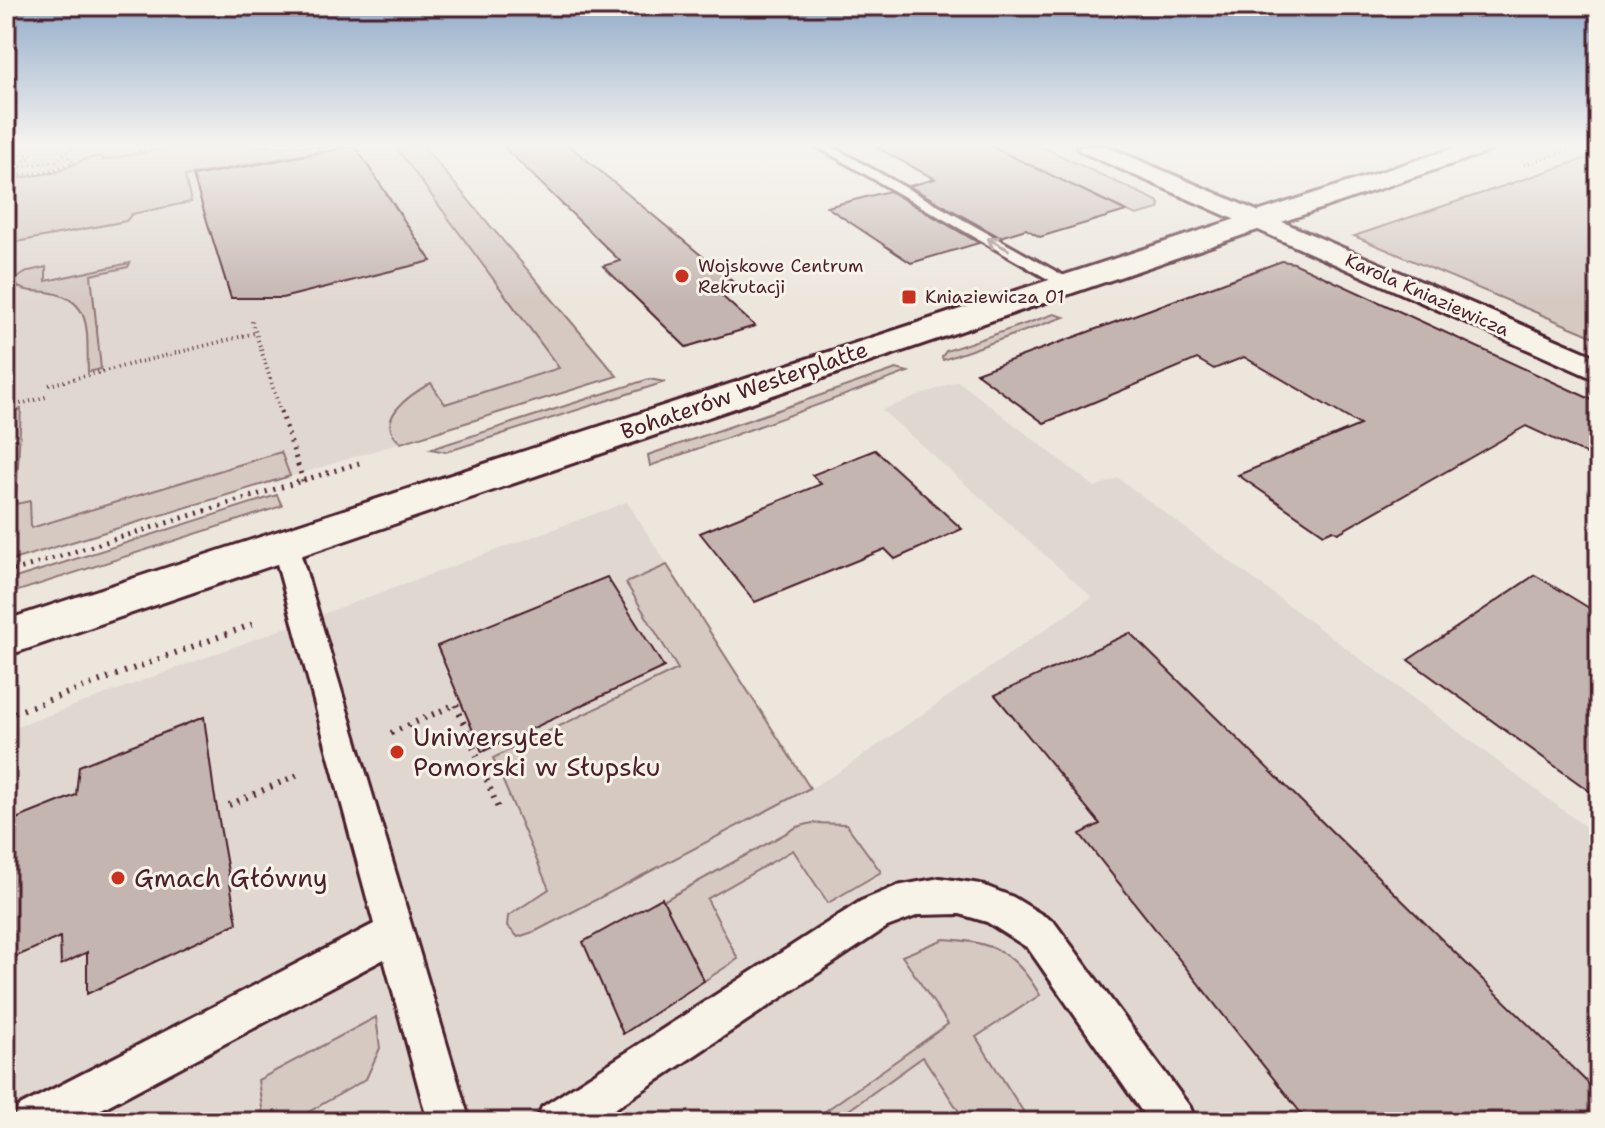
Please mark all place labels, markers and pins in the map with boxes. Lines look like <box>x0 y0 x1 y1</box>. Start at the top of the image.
place label: Wojskowe Centrum Rekrutacji <box>698 254 864 299</box>
marker: Wojskowe Centrum Rekrutacji <box>673 267 691 285</box>
place label: Kniaziewicza 01 <box>925 285 1064 309</box>
marker: Kniaziewicza 01 <box>900 288 918 306</box>
place label: Uniwersytet Pomorski w Słupsku <box>413 719 661 784</box>
marker: Uniwersytet Pomorski w Słupsku <box>388 743 406 761</box>
place label: Gmach Główny <box>134 860 328 895</box>
marker: Gmach Główny <box>109 869 127 887</box>

